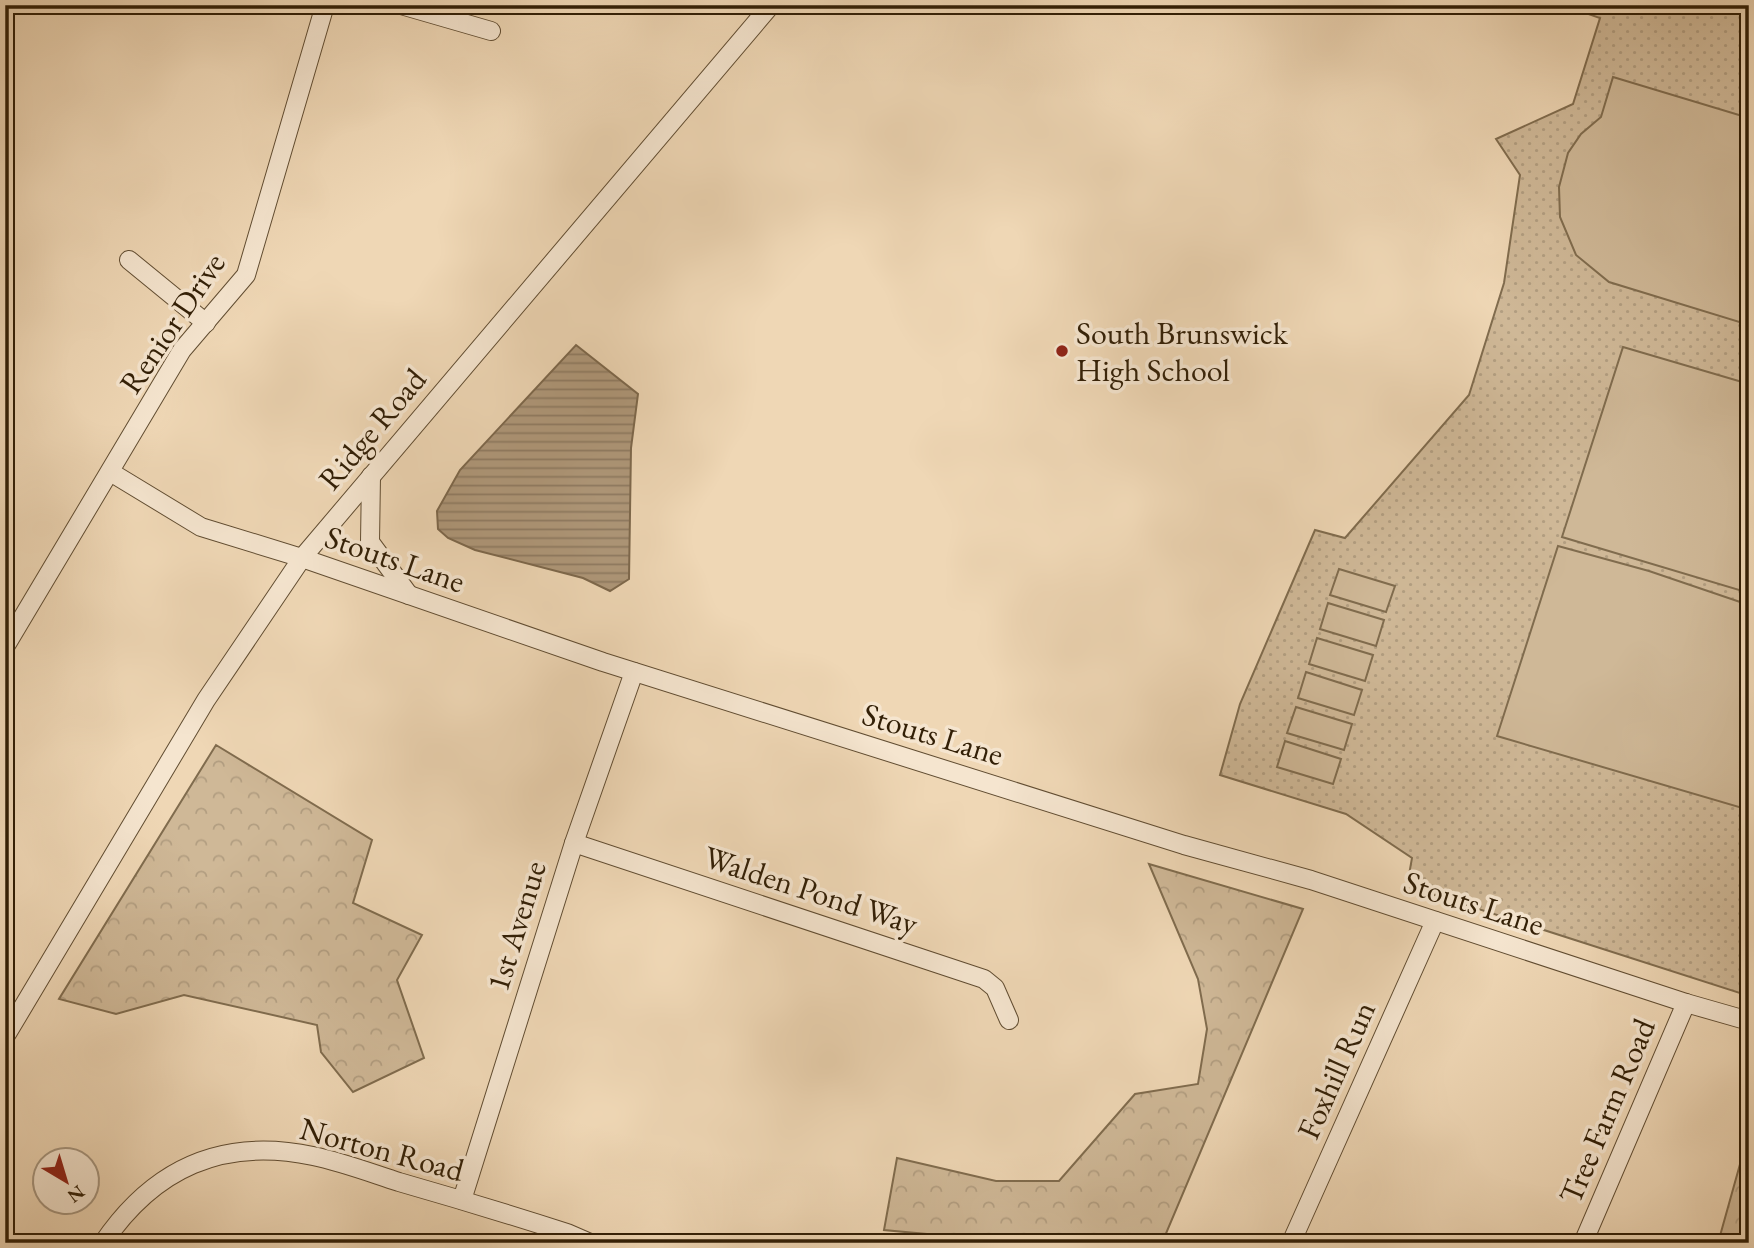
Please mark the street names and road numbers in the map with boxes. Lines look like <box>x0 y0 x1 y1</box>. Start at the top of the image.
street label: Renior Drive <box>109 244 235 402</box>
street label: Ridge Road <box>309 359 436 499</box>
street label: Stouts Lane <box>319 515 471 603</box>
street label: Stouts Lane <box>857 693 1009 775</box>
street label: Walden Pond Way <box>699 836 924 945</box>
street label: 1st Avenue <box>476 856 556 996</box>
street label: Stouts Lane <box>1398 861 1550 945</box>
street label: Foxhill Run <box>1287 994 1385 1145</box>
street label: Tree Farm Road <box>1549 1011 1665 1210</box>
street label: Norton Road <box>295 1107 469 1191</box>

